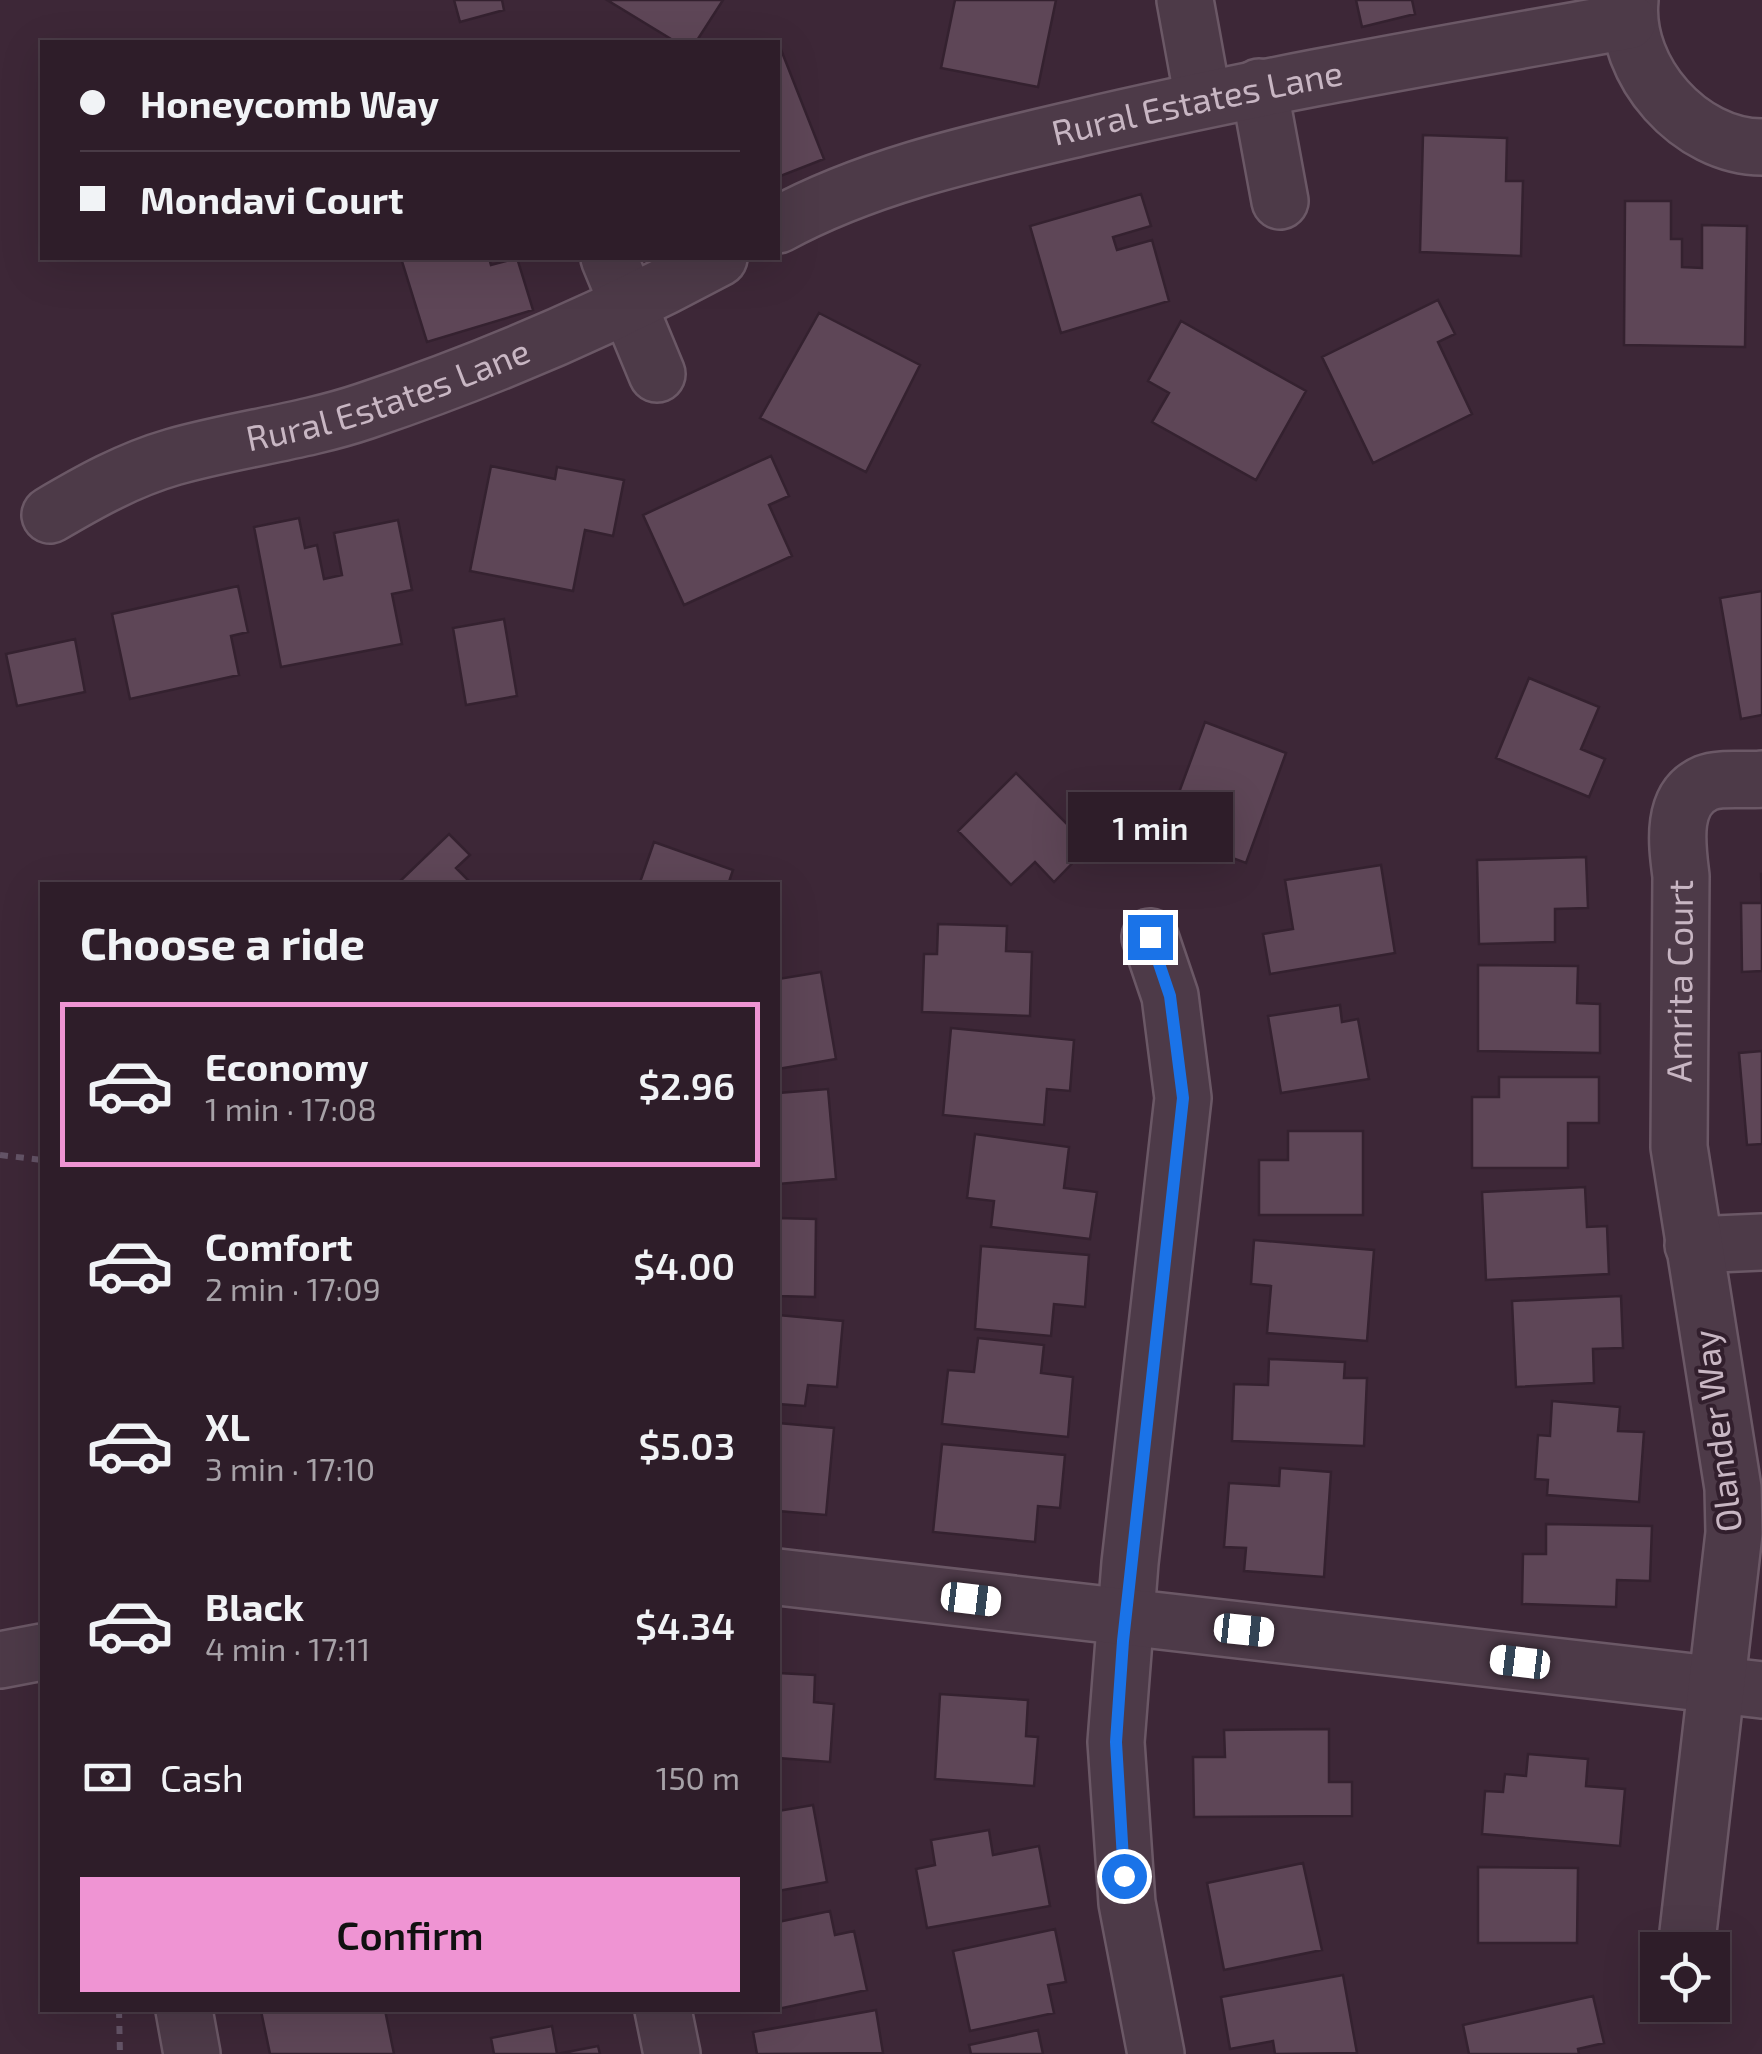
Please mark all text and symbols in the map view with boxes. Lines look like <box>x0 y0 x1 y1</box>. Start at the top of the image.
street label: Rural Estates Lane <box>1047 50 1346 153</box>
text: Honeycomb Way <box>140 80 439 126</box>
text: Mondavi Court <box>140 176 404 222</box>
street label: Rural Estates Lane <box>242 328 535 458</box>
callout: 1 min <box>1068 792 1232 862</box>
text: 1 min <box>1113 808 1188 846</box>
street label: Amrita Court <box>1656 879 1700 1082</box>
text: Choose a ride <box>80 915 365 969</box>
route end <box>1128 915 1173 960</box>
icon: car <box>85 1040 175 1130</box>
text: Economy <box>205 1043 369 1089</box>
text: $2.96 <box>638 1062 735 1108</box>
text: 1 min · 17:08 <box>205 1089 377 1127</box>
icon: car <box>85 1220 175 1310</box>
text: Comfort <box>205 1223 353 1269</box>
text: $4.00 <box>633 1242 735 1288</box>
text: 2 min · 17:09 <box>205 1269 381 1307</box>
street label: Olander Way <box>1683 1328 1749 1535</box>
icon: car <box>85 1400 175 1490</box>
text: XL <box>205 1403 250 1449</box>
text: $5.03 <box>639 1422 735 1468</box>
text: 3 min · 17:10 <box>205 1449 375 1487</box>
icon: car <box>85 1580 175 1670</box>
car <box>939 1580 1003 1618</box>
text: Black <box>205 1583 304 1629</box>
text: $4.34 <box>635 1602 735 1648</box>
car <box>1213 1612 1275 1648</box>
text: 4 min · 17:11 <box>205 1629 370 1667</box>
car <box>1488 1643 1552 1681</box>
icon: cash <box>80 1750 135 1805</box>
text: Cash <box>160 1754 244 1800</box>
text: 150 m <box>656 1758 740 1796</box>
route start <box>1102 1854 1147 1899</box>
button: Confirm <box>80 1877 740 1992</box>
map controls <box>1640 1932 1730 2022</box>
button: locate <box>1640 1932 1730 2022</box>

